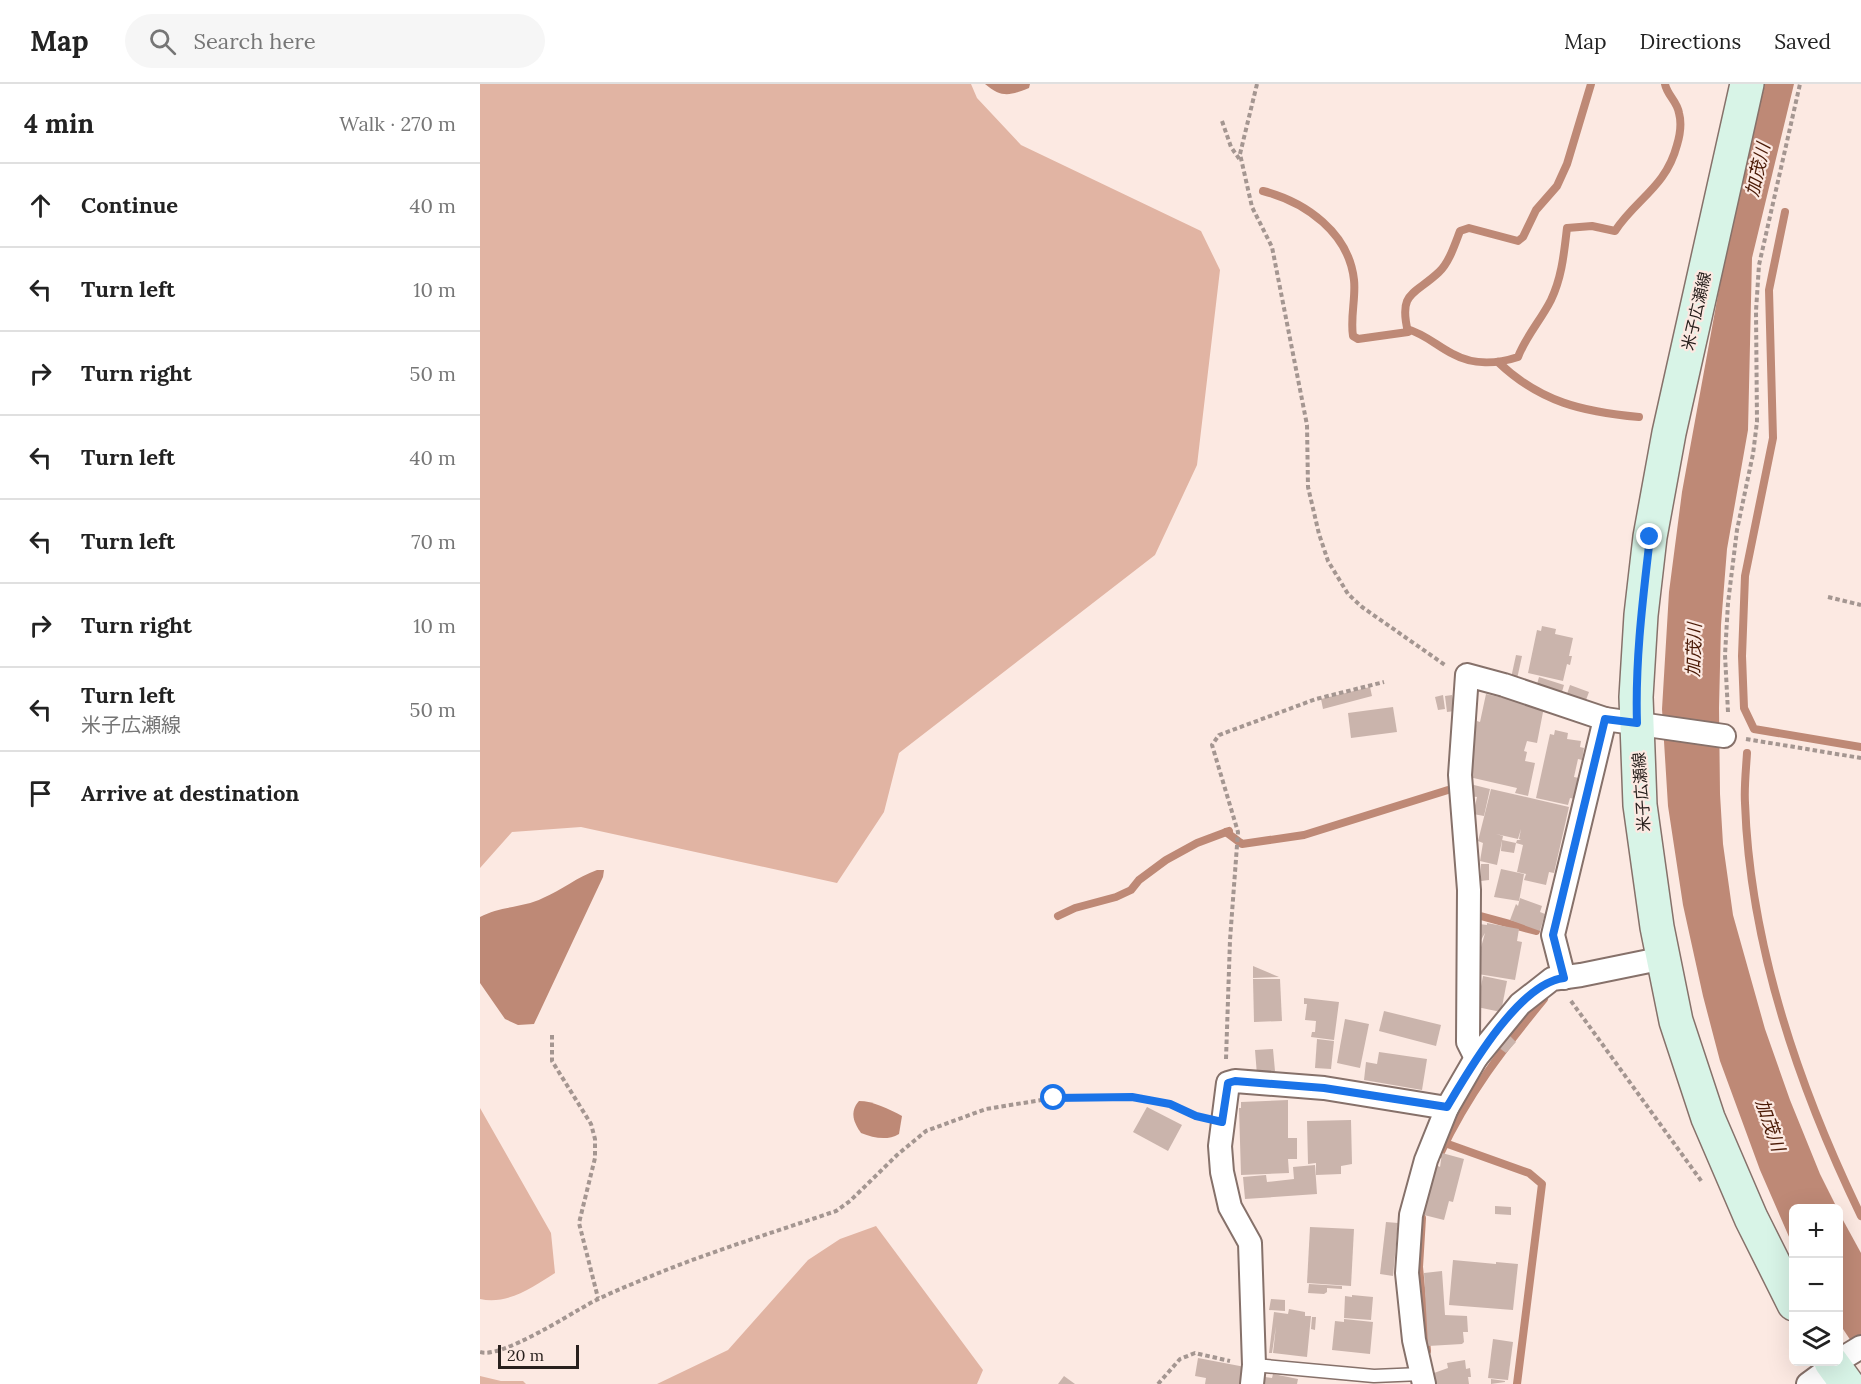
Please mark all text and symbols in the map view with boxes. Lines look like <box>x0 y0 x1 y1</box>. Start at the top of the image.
search box <box>125 14 545 68</box>
text: Map <box>30 23 89 59</box>
icon: search <box>146 25 179 58</box>
text: Search here <box>194 27 316 55</box>
text: Map <box>1564 28 1607 55</box>
text: Directions <box>1640 28 1741 55</box>
text: Saved <box>1774 28 1831 55</box>
text: 4 min <box>24 107 94 140</box>
text: Walk · 270 m <box>339 111 456 136</box>
water label: 加茂川 <box>1740 139 1775 199</box>
icon: ahead <box>24 189 57 222</box>
text: Continue <box>81 191 178 219</box>
text: 40 m <box>410 193 456 218</box>
street label: 米子広瀬線 <box>1677 270 1715 352</box>
icon: left <box>24 273 57 306</box>
text: Turn left <box>81 275 175 303</box>
text: 10 m <box>413 277 456 302</box>
icon: right <box>24 357 57 390</box>
text: Turn right <box>81 359 192 387</box>
text: 50 m <box>410 361 456 386</box>
icon: left <box>24 441 57 474</box>
text: Turn left <box>81 443 175 471</box>
text: 40 m <box>410 445 456 470</box>
route end <box>1636 523 1662 549</box>
icon: left <box>24 525 57 558</box>
text: Turn left <box>81 527 175 555</box>
text: 70 m <box>411 529 456 554</box>
icon: right <box>24 609 57 642</box>
text: Turn right <box>81 611 192 639</box>
text: 10 m <box>413 613 456 638</box>
water label: 加茂川 <box>1681 621 1706 677</box>
text: Turn left <box>81 681 175 709</box>
icon: left <box>24 693 57 726</box>
text: 50 m <box>410 697 456 722</box>
text: 米子広瀬線 <box>81 712 181 737</box>
street label: 米子広瀬線 <box>1628 751 1654 833</box>
icon: arrive <box>24 777 57 810</box>
text: Arrive at destination <box>81 779 299 807</box>
route start <box>1040 1084 1066 1110</box>
water label: 加茂川 <box>1751 1096 1791 1156</box>
map controls <box>1789 1204 1843 1366</box>
button: + <box>1789 1204 1843 1258</box>
button: − <box>1789 1258 1843 1312</box>
button: layers <box>1789 1312 1843 1366</box>
scale bar <box>498 1342 579 1370</box>
text: 20 m <box>507 1345 544 1365</box>

